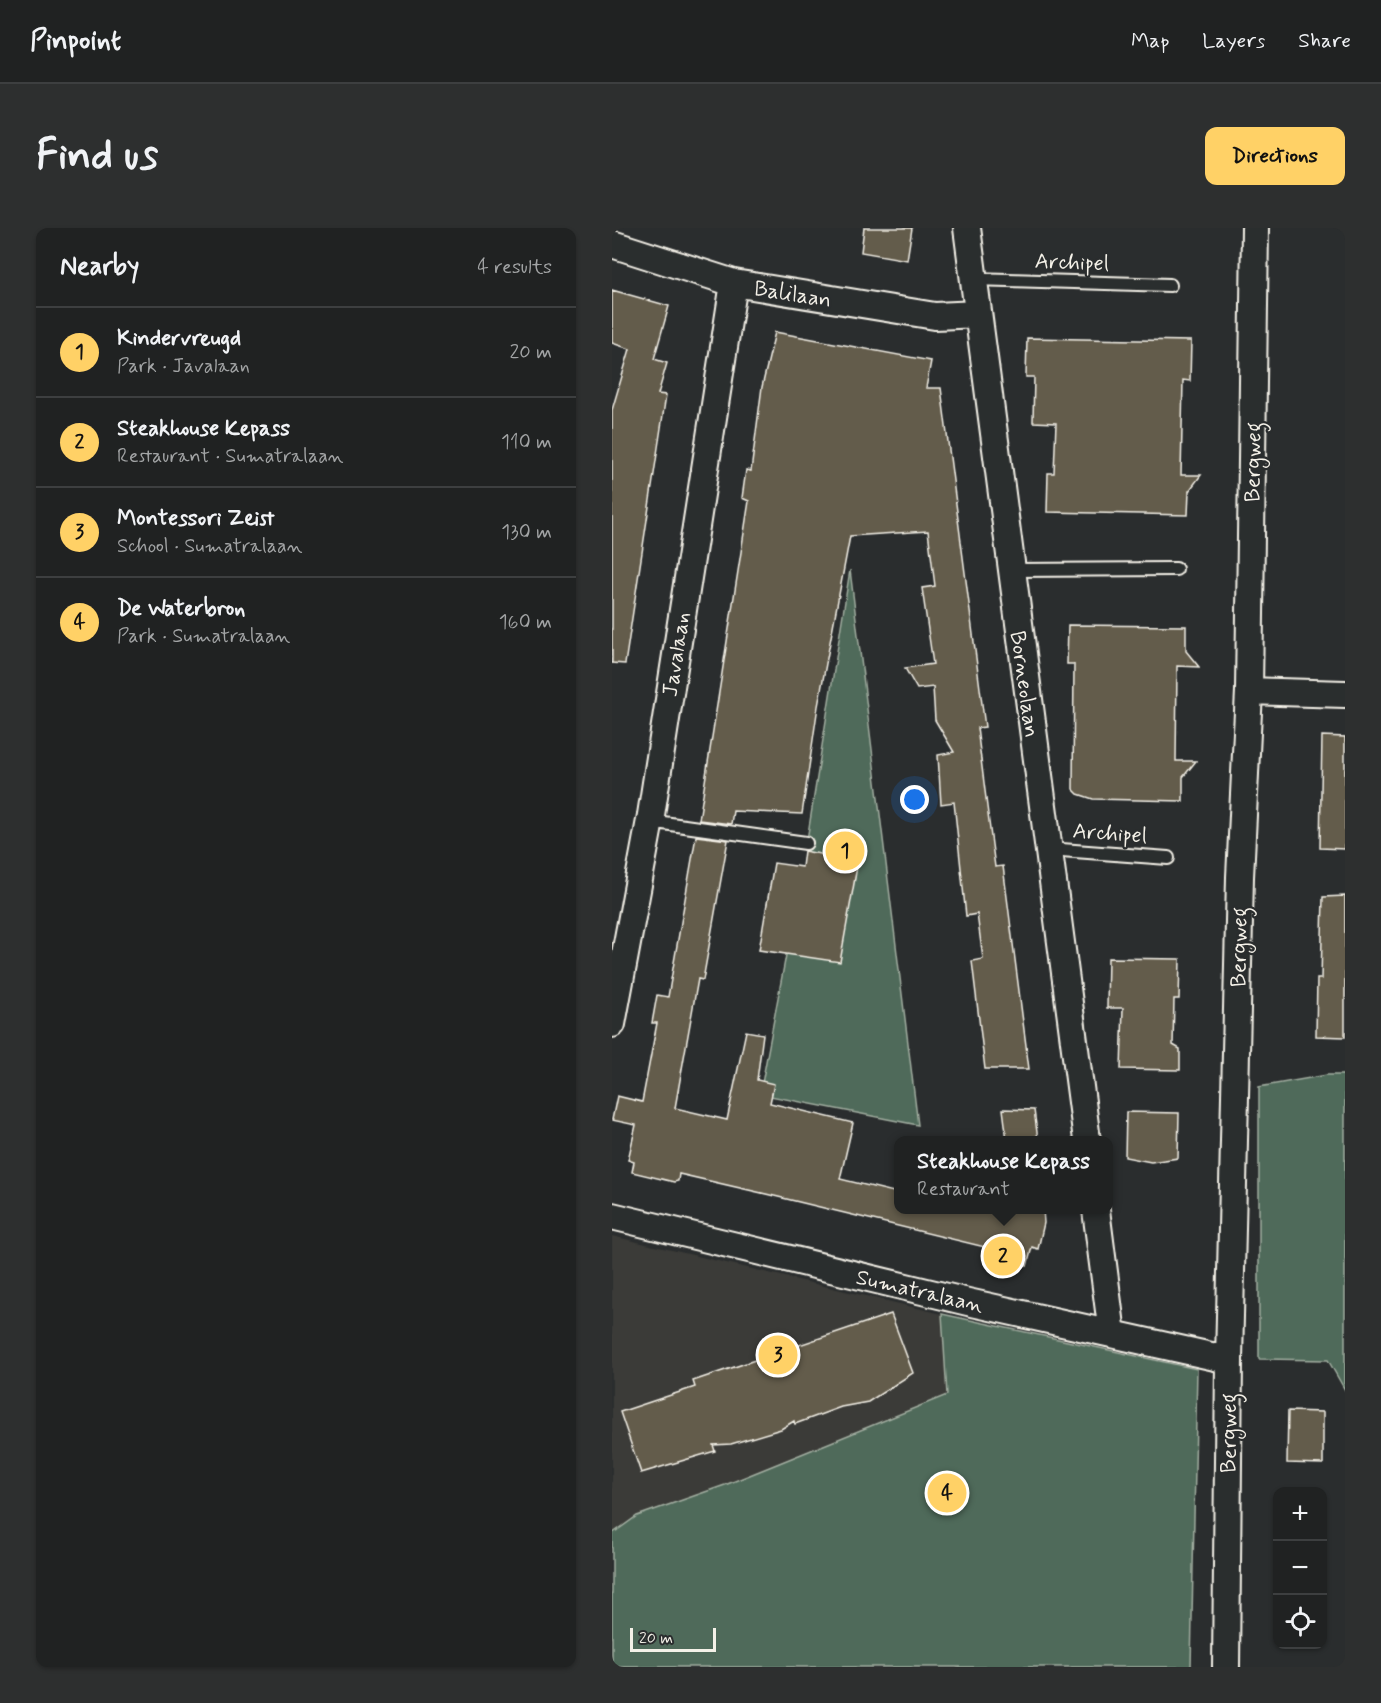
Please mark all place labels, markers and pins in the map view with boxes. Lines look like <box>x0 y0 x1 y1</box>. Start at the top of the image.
pin: 1 <box>826 828 864 874</box>
pin: 2 <box>984 1234 1022 1278</box>
pin: 3 <box>758 1332 798 1378</box>
pin: 4 <box>928 1470 966 1516</box>

